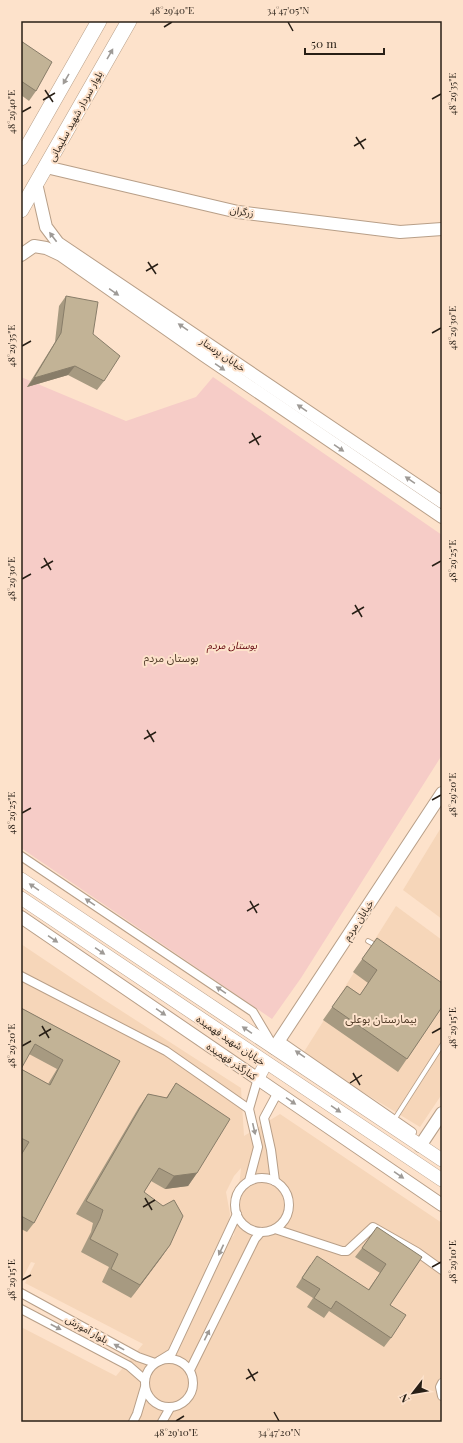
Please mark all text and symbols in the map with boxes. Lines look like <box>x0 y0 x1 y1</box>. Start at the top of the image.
text: 48°29'40"E <box>150 3 194 17</box>
text: 34°47'05"N <box>267 3 309 17</box>
scale bar <box>305 30 384 56</box>
text: 50 m <box>311 35 337 51</box>
one-way arrow <box>106 48 113 60</box>
street label: بلوار سردار شهید سلیمانی <box>44 68 106 164</box>
one-way arrow <box>62 73 69 85</box>
text: 48°29'35"E <box>445 73 459 115</box>
text: 48°29'40"E <box>4 90 18 134</box>
street label: زرگران <box>229 202 255 220</box>
one-way arrow <box>50 232 58 242</box>
one-way arrow <box>108 288 119 296</box>
text: 48°29'30"E <box>445 306 459 350</box>
one-way arrow <box>177 323 188 331</box>
text: 48°29'35"E <box>4 325 18 367</box>
street label: خیابان پرستار <box>197 333 249 375</box>
one-way arrow <box>214 363 226 370</box>
one-way arrow <box>297 404 307 412</box>
one-way arrow <box>333 444 345 451</box>
one-way arrow <box>404 477 415 484</box>
text: 48°29'25"E <box>445 540 459 582</box>
text: 48°29'30"E <box>4 557 18 601</box>
park label: بوستان مردم <box>206 638 257 653</box>
district label: بوستان مردم <box>144 650 198 666</box>
text: 48°29'20"E <box>445 773 459 817</box>
text: 48°29'25"E <box>4 792 18 834</box>
one-way arrow <box>29 883 39 891</box>
street label: خیابان مردم <box>340 897 378 944</box>
one-way arrow <box>84 898 95 906</box>
one-way arrow <box>48 935 58 943</box>
one-way arrow <box>95 947 105 955</box>
one-way arrow <box>215 986 226 994</box>
text: 48°29'15"E <box>445 1007 459 1049</box>
one-way arrow <box>155 1009 167 1016</box>
district label: بیمارستان بوعلی <box>345 1011 417 1026</box>
street label: خیابان شهید فهمیده <box>194 1012 268 1068</box>
text: 48°29'20"E <box>4 1024 18 1068</box>
one-way arrow <box>241 1026 252 1033</box>
street label: کنارگذر فهمیده <box>204 1039 261 1083</box>
one-way arrow <box>294 1050 305 1058</box>
one-way arrow <box>286 1097 297 1105</box>
one-way arrow <box>330 1106 341 1113</box>
one-way arrow <box>252 1123 258 1135</box>
one-way arrow <box>393 1171 404 1179</box>
text: 48°29'10"E <box>445 1240 459 1284</box>
one-way arrow <box>218 1244 224 1255</box>
text: 48°29'15"E <box>4 1259 18 1301</box>
street label: بلوار آموزش <box>63 1312 111 1347</box>
one-way arrow <box>50 1324 61 1331</box>
one-way arrow <box>204 1330 210 1341</box>
one-way arrow <box>114 1343 125 1350</box>
north arrow <box>393 1373 433 1413</box>
text: N <box>395 1391 412 1406</box>
text: 48°29'10"E <box>154 1425 198 1439</box>
text: 34°47'20"N <box>257 1425 301 1439</box>

